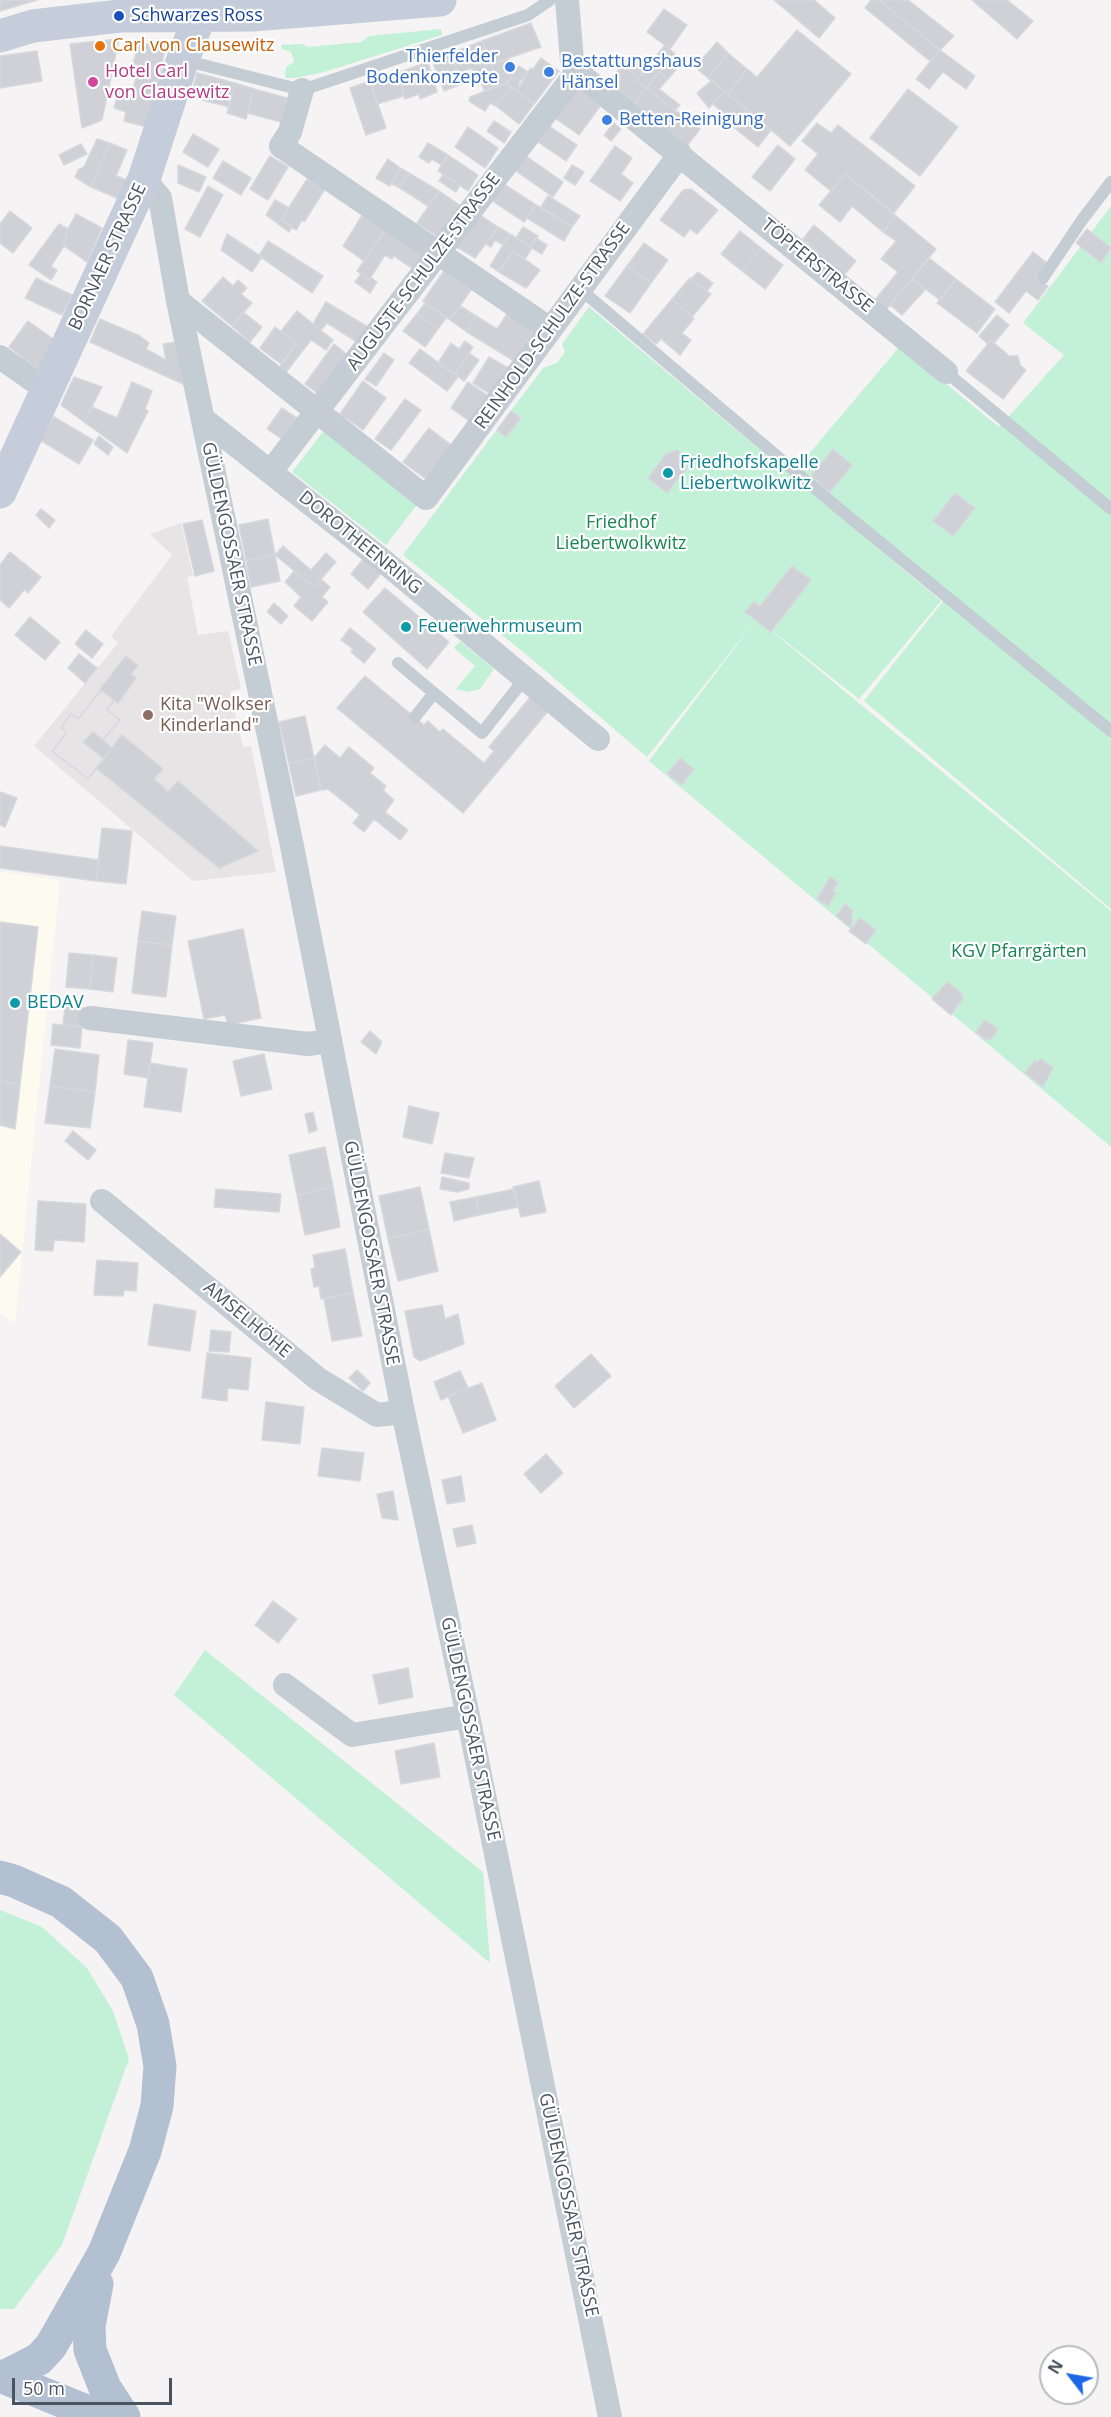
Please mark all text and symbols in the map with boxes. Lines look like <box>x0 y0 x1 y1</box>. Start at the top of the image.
place label: Schwarzes Ross <box>131 5 263 27</box>
marker: Schwarzes Ross <box>112 9 126 23</box>
place label: Carl von Clausewitz <box>112 35 274 57</box>
marker: Carl von Clausewitz <box>93 39 107 53</box>
place label: Thierfelder Bodenkonzepte <box>366 46 498 88</box>
place label: Bestattungshaus Hänsel <box>561 51 702 94</box>
marker: Thierfelder Bodenkonzepte <box>503 60 517 74</box>
place label: Hotel Carl von Clausewitz <box>105 61 229 104</box>
marker: Bestattungshaus Hänsel <box>542 65 556 79</box>
marker: Hotel Carl von Clausewitz <box>86 75 100 89</box>
place label: Betten-Reinigung <box>619 109 763 131</box>
marker: Betten-Reinigung <box>600 113 614 127</box>
street label: AUGUSTE-SCHULZE-STRASSE <box>343 169 505 375</box>
street label: BORNAER STRASSE <box>65 180 151 334</box>
street label: TÖPFERSTRASSE <box>757 214 877 318</box>
street label: REINHOLD-SCHULZE-STRASSE <box>471 218 635 434</box>
street label: GÜLDENGOSSAER STRASSE <box>197 440 265 668</box>
place label: Friedhofskapelle Liebertwolkwitz <box>680 452 819 494</box>
marker: Friedhofskapelle Liebertwolkwitz <box>661 466 675 480</box>
street label: DOROTHEENRING <box>294 487 426 599</box>
park label: Friedhof Liebertwolkwitz <box>555 512 687 554</box>
place label: Feuerwehrmuseum <box>418 616 582 638</box>
marker: Feuerwehrmuseum <box>399 620 413 634</box>
place label: Kita "Wolkser Kinderland" <box>160 694 271 736</box>
marker: Kita "Wolkser Kinderland" <box>141 708 155 722</box>
park label: KGV Pfarrgärten <box>951 941 1087 963</box>
place label: BEDAV <box>27 992 84 1014</box>
marker: BEDAV <box>8 996 22 1010</box>
street label: GÜLDENGOSSAER STRASSE <box>339 1139 403 1367</box>
street label: AMSELHÖHE <box>199 1277 295 1363</box>
street label: GÜLDENGOSSAER STRASSE <box>436 1615 504 1843</box>
street label: GÜLDENGOSSAER STRASSE <box>534 2091 602 2319</box>
north arrow <box>1039 2345 1099 2405</box>
text: N <box>1043 2356 1068 2378</box>
scale bar <box>15 2366 176 2404</box>
text: 50 m <box>23 2376 65 2400</box>

